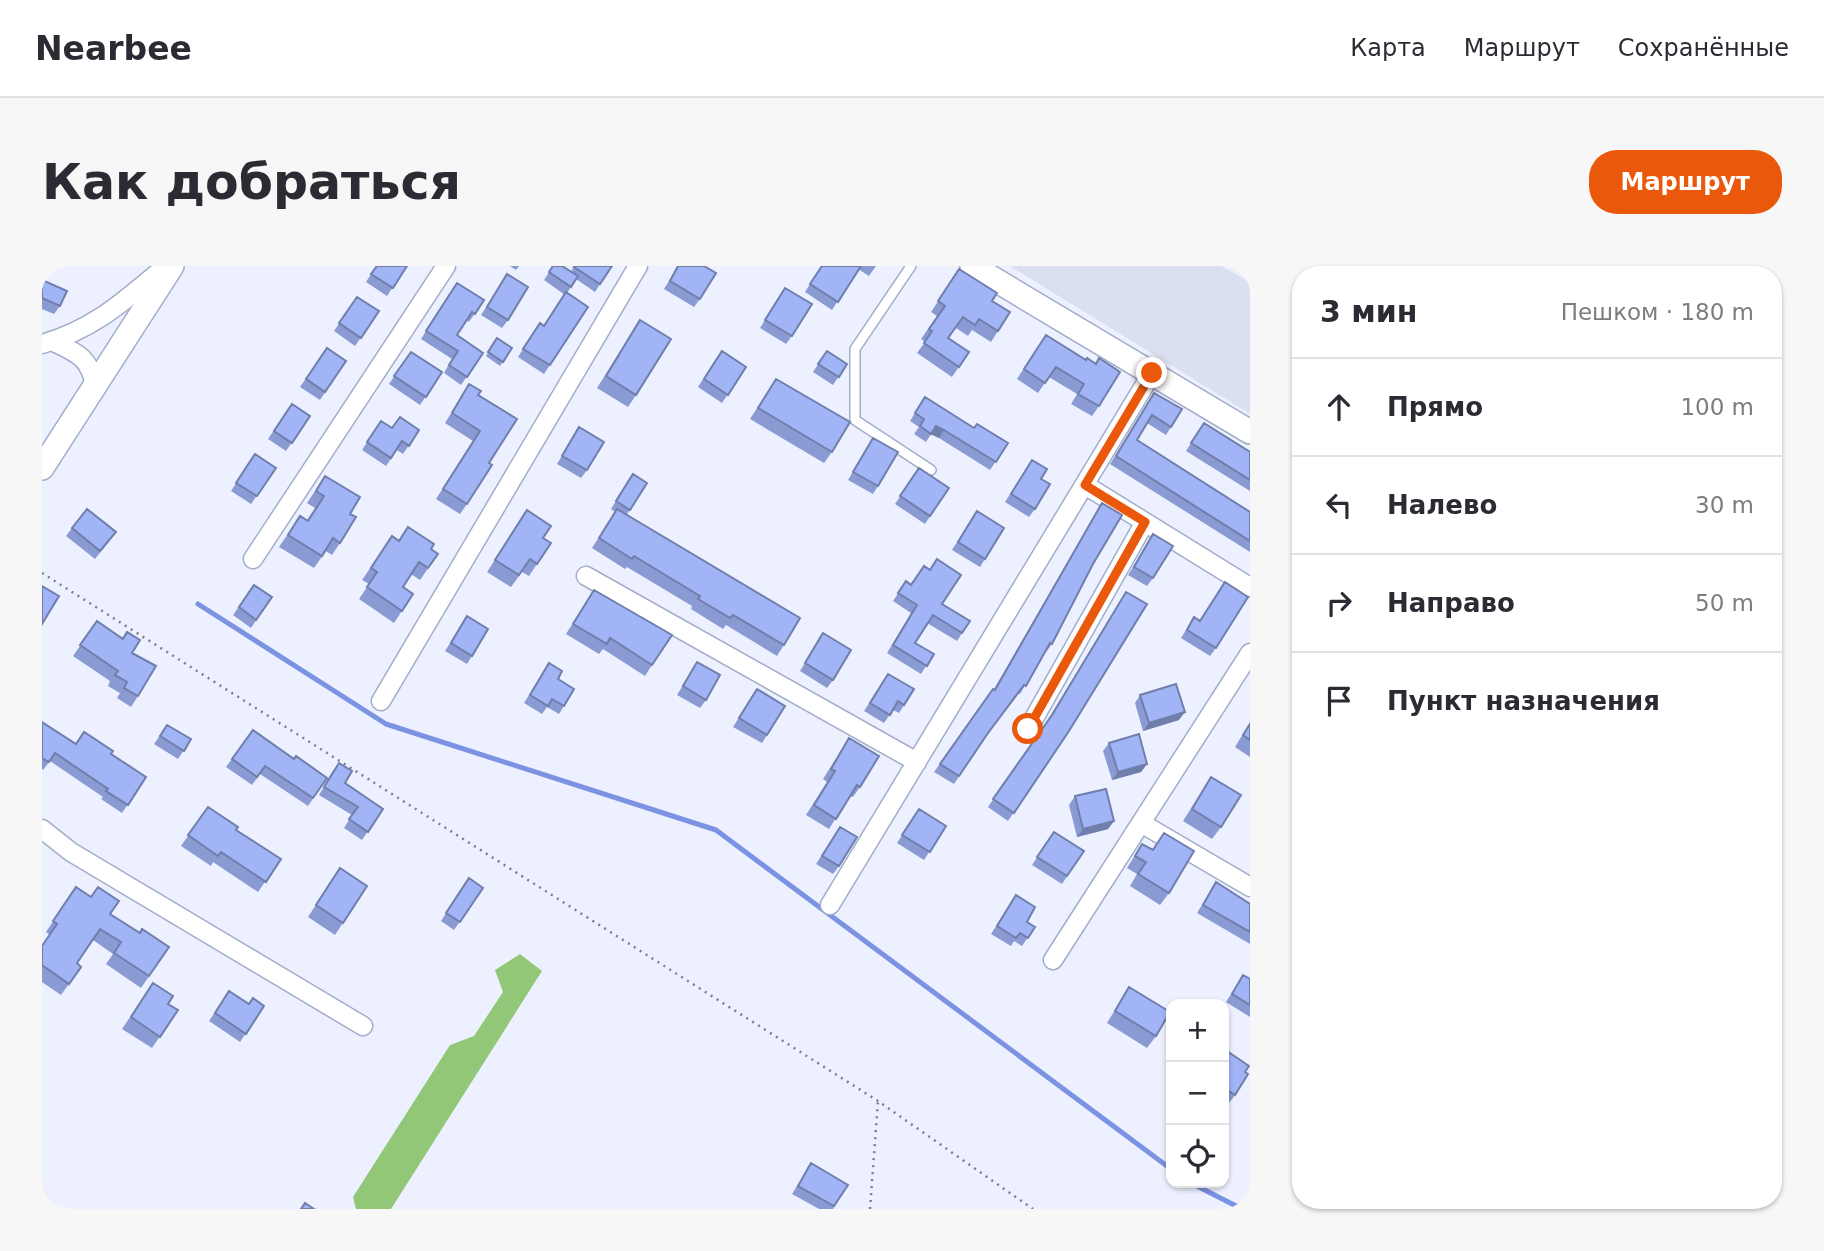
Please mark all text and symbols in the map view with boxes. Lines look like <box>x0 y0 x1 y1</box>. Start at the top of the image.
text: Nearbee <box>35 29 192 68</box>
text: Карта <box>1350 34 1426 62</box>
text: Маршрут <box>1464 34 1580 62</box>
text: Сохранённые <box>1618 34 1789 62</box>
button: Маршрут <box>1589 150 1782 214</box>
text: Как добраться <box>42 154 461 211</box>
text: 3 мин <box>1320 294 1418 329</box>
text: Пешком · 180 m <box>1561 299 1754 325</box>
route end <box>1136 357 1167 388</box>
icon: ahead <box>1320 388 1358 426</box>
text: Прямо <box>1387 392 1483 422</box>
text: 100 m <box>1680 394 1754 420</box>
icon: left <box>1320 486 1358 524</box>
text: Налево <box>1387 490 1497 520</box>
text: 30 m <box>1695 492 1754 518</box>
icon: right <box>1320 584 1358 622</box>
text: Направо <box>1387 588 1515 618</box>
text: 50 m <box>1695 590 1754 616</box>
icon: arrive <box>1320 682 1358 720</box>
text: Пункт назначения <box>1387 686 1660 716</box>
route start <box>1012 713 1043 744</box>
map controls <box>1166 999 1229 1188</box>
button: + <box>1166 999 1229 1062</box>
button: − <box>1166 1062 1229 1125</box>
button: locate <box>1166 1125 1229 1188</box>

